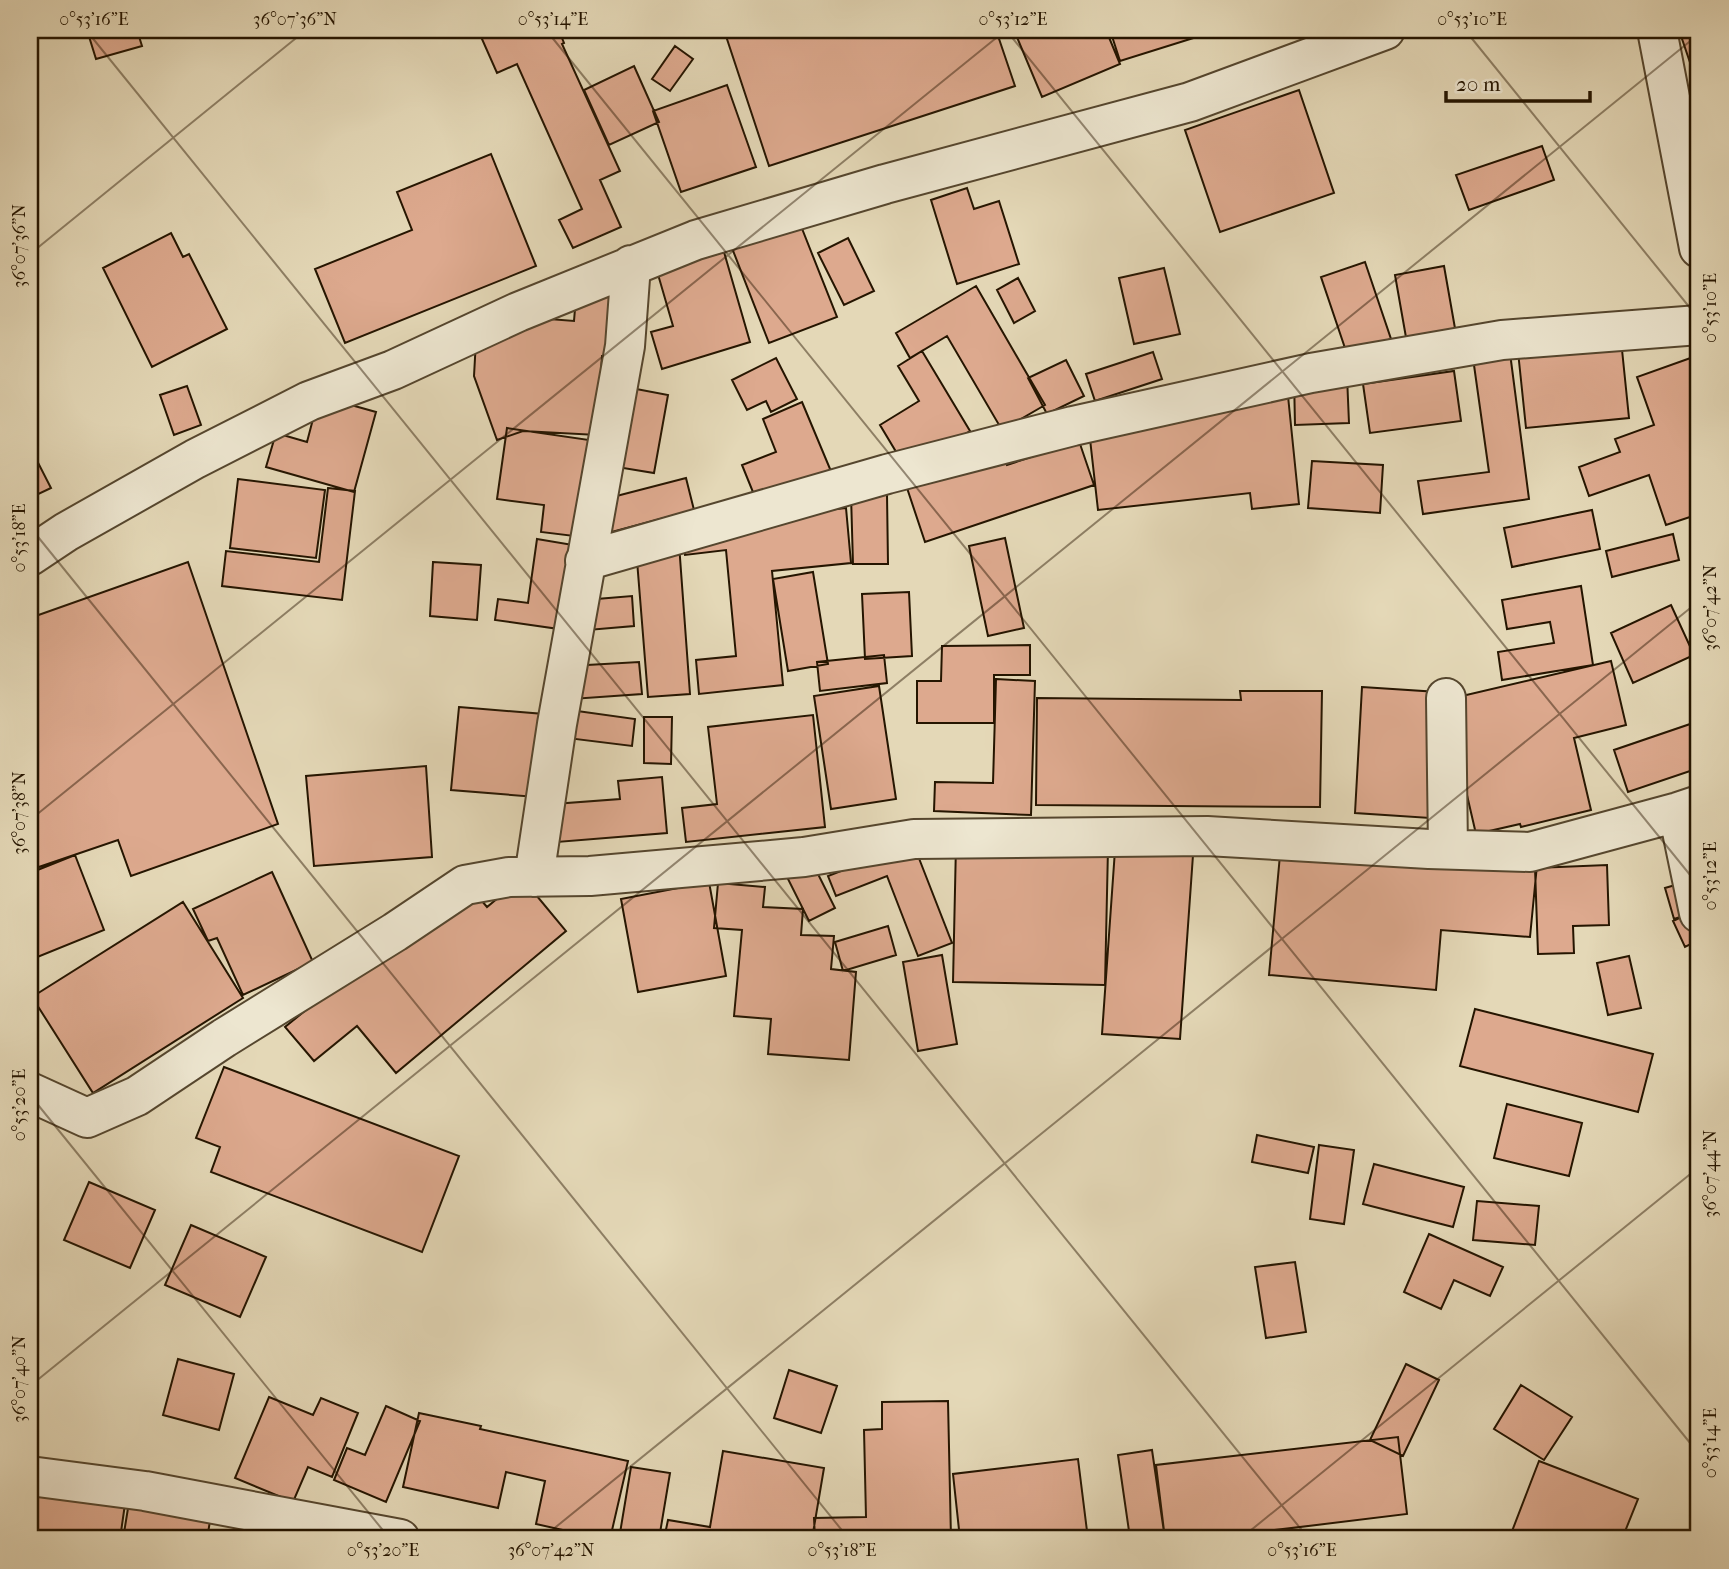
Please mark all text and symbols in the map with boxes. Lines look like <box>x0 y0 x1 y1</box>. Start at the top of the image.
text: 0°53'16"E <box>59 9 129 30</box>
text: 36°07'36"N <box>253 9 337 30</box>
text: 0°53'14"E <box>518 9 588 30</box>
text: 0°53'12"E <box>978 9 1048 30</box>
text: 0°53'10"E <box>1437 9 1507 30</box>
scale bar <box>1446 60 1589 104</box>
text: 20 m <box>1456 72 1501 96</box>
text: 36°07'36"N <box>9 204 30 288</box>
text: 0°53'10"E <box>1700 273 1721 343</box>
text: 0°53'18"E <box>9 504 30 572</box>
text: 36°07'42"N <box>1700 564 1721 651</box>
text: 36°07'38"N <box>9 771 30 855</box>
text: 0°53'12"E <box>1700 841 1721 911</box>
text: 0°53'20"E <box>9 1069 30 1141</box>
text: 36°07'44"N <box>1700 1130 1721 1218</box>
text: 36°07'40"N <box>9 1335 30 1423</box>
text: 0°53'14"E <box>1700 1408 1721 1478</box>
text: 0°53'20"E <box>347 1540 419 1561</box>
text: 36°07'42"N <box>508 1540 595 1561</box>
text: 0°53'18"E <box>808 1540 876 1561</box>
text: 0°53'16"E <box>1267 1540 1337 1561</box>

